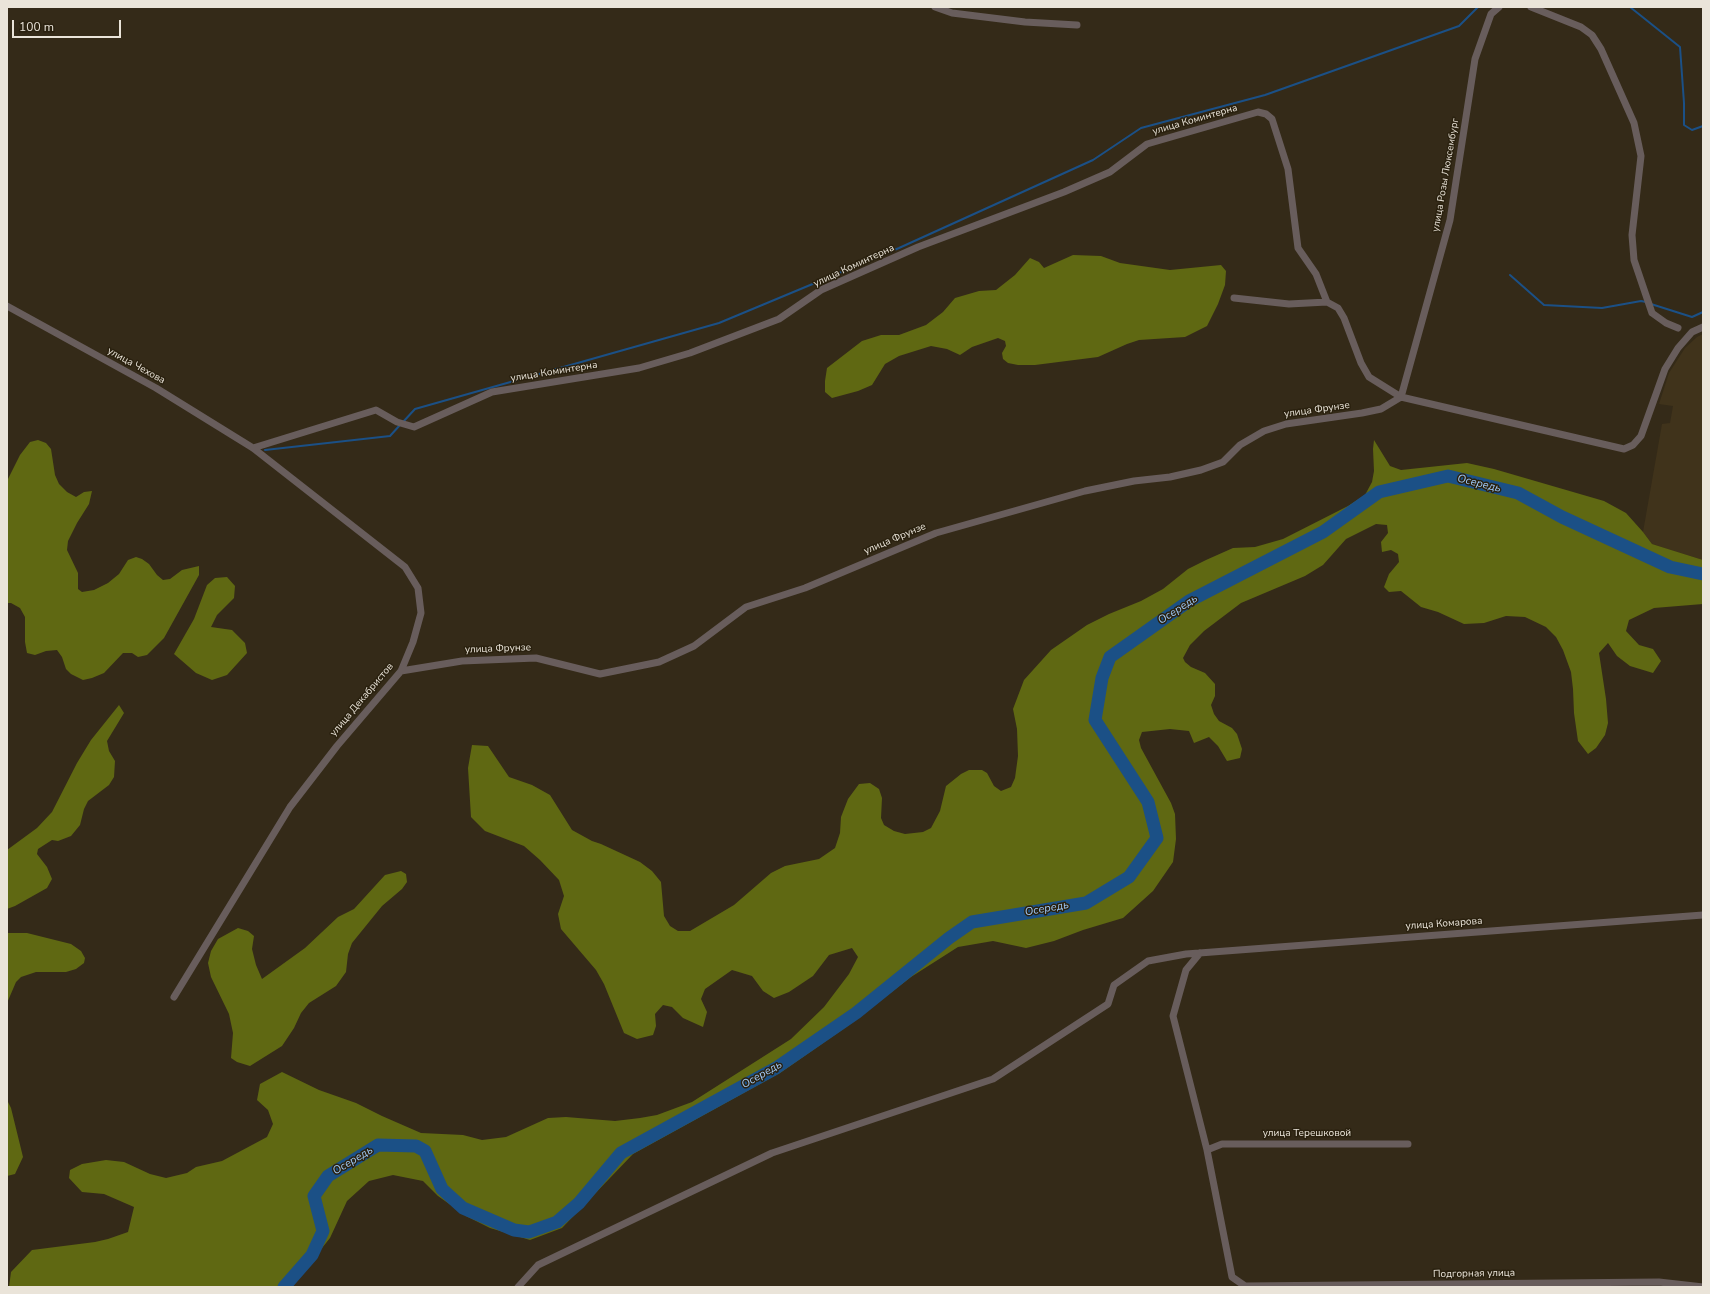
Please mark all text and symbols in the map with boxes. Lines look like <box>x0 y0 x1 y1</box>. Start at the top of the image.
scale bar <box>14 12 123 38</box>
text: 100 m <box>19 19 54 35</box>
street label: улица Коминтерна <box>1151 102 1239 138</box>
street label: улица Розы Люксембург <box>1430 117 1462 233</box>
street label: улица Коминтерна <box>812 242 896 290</box>
street label: улица Чехова <box>105 345 167 387</box>
street label: улица Коминтерна <box>510 359 598 385</box>
street label: улица Фрунзе <box>1283 399 1351 421</box>
water label: Осередь <box>1456 472 1502 496</box>
street label: улица Фрунзе <box>862 521 928 557</box>
water label: Осередь <box>1156 592 1200 628</box>
street label: улица Фрунзе <box>465 642 531 656</box>
street label: улица Декабристов <box>328 661 396 739</box>
water label: Осередь <box>1024 899 1070 919</box>
street label: улица Комарова <box>1405 915 1483 933</box>
water label: Осередь <box>739 1058 785 1092</box>
street label: улица Терешковой <box>1263 1128 1351 1140</box>
water label: Осередь <box>331 1144 375 1178</box>
street label: Подгорная улица <box>1433 1267 1515 1281</box>

